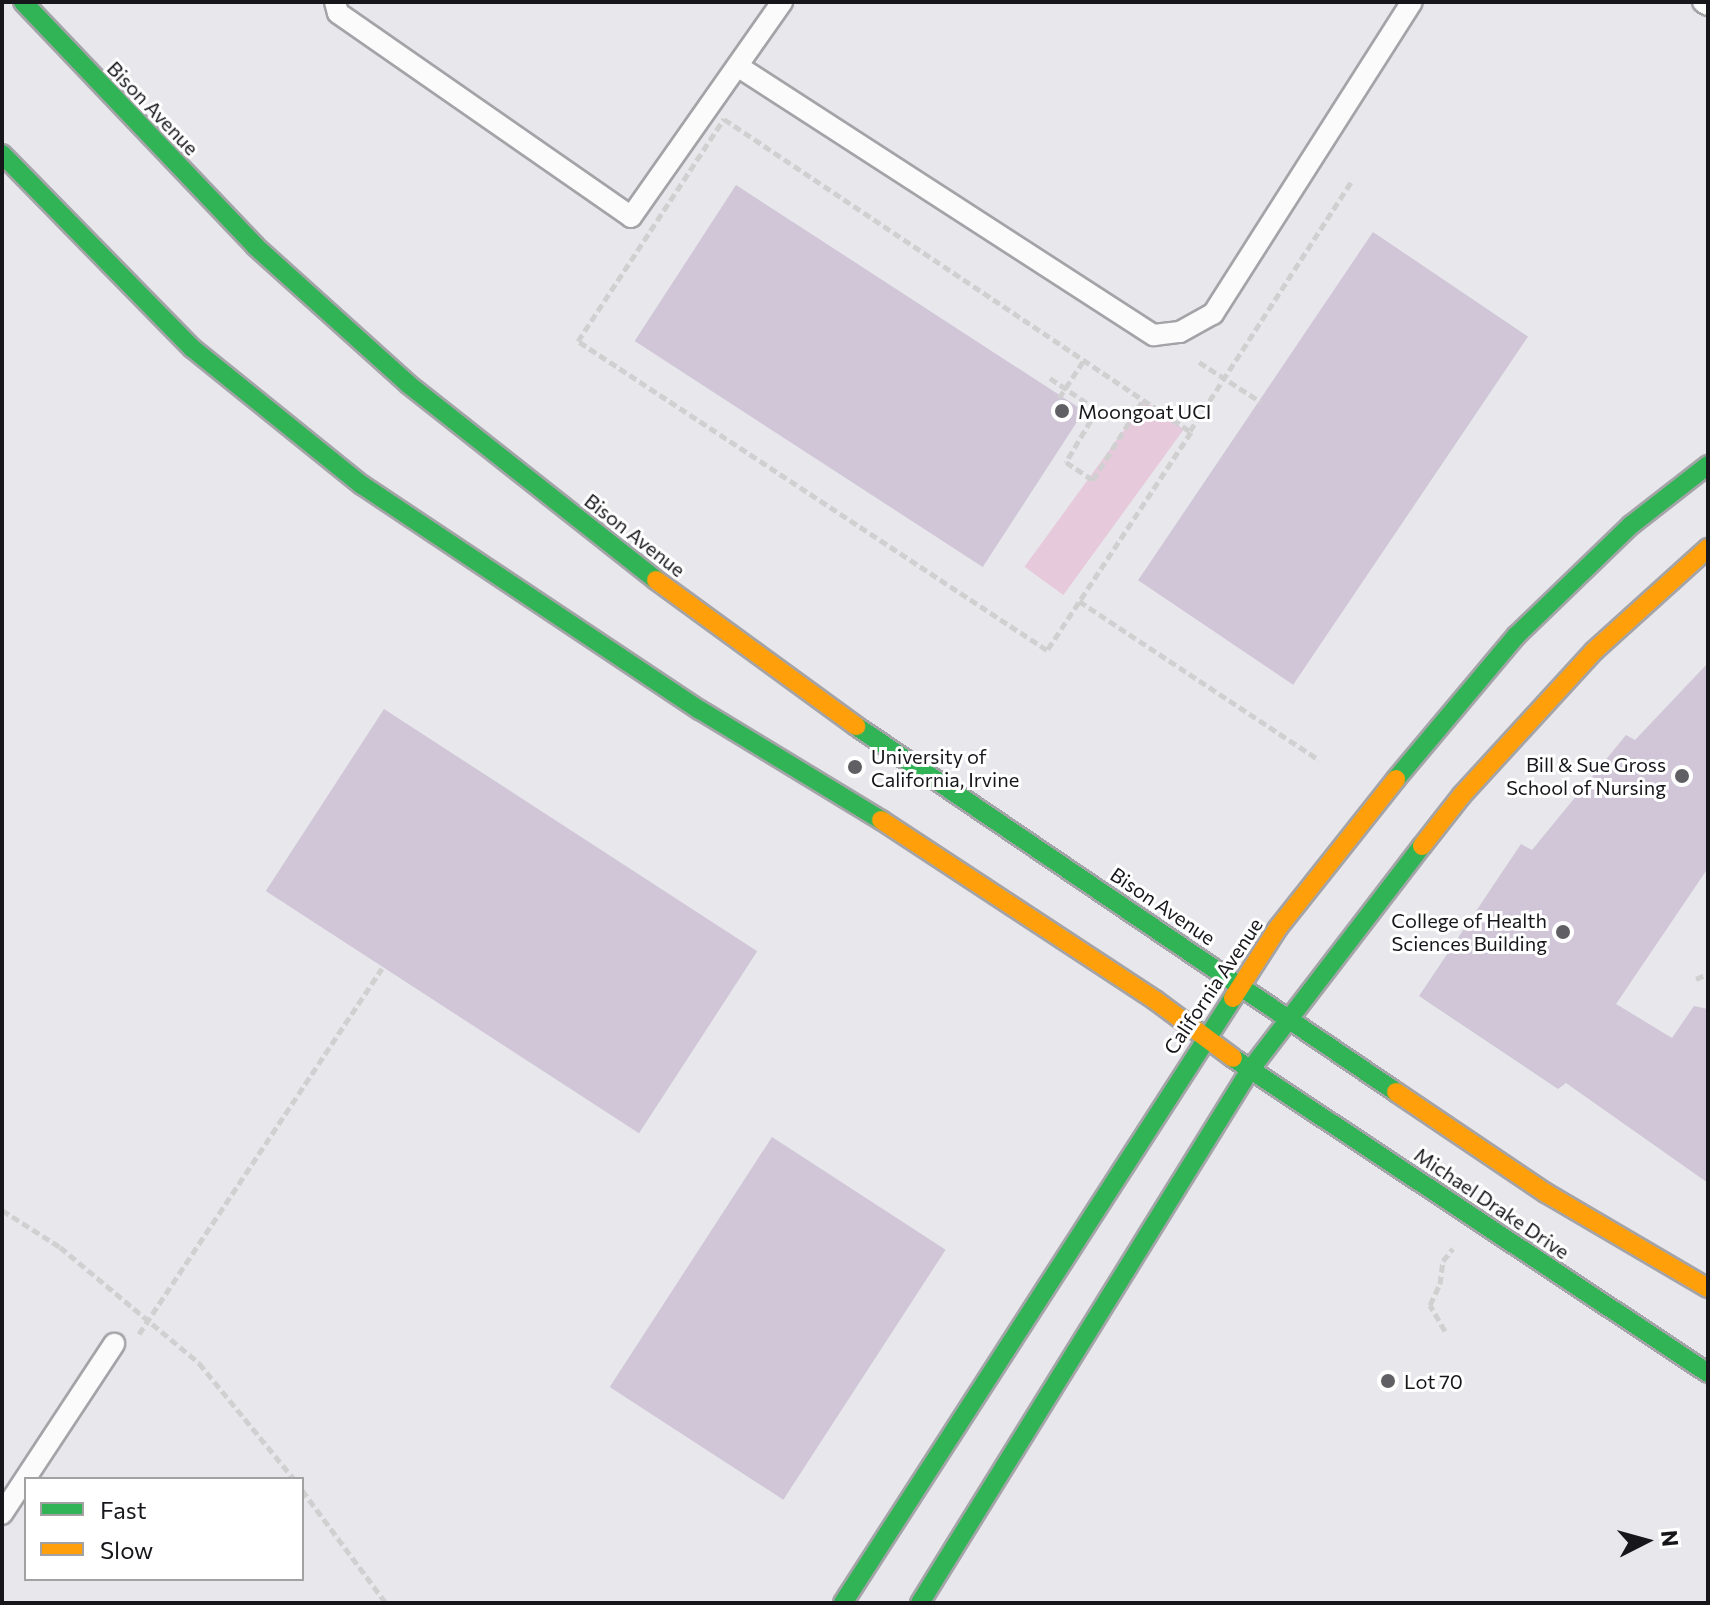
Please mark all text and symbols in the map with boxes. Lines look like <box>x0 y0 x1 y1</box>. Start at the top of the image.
street label: Bison Avenue <box>102 56 204 160</box>
place label: Moongoat UCI <box>1078 399 1211 423</box>
marker: Moongoat UCI <box>1053 402 1071 420</box>
street label: Bison Avenue <box>580 488 690 582</box>
place label: University of California, Irvine <box>871 744 1019 791</box>
place label: Bill & Sue Gross School of Nursing <box>1506 752 1666 799</box>
marker: University of California, Irvine <box>846 758 864 776</box>
marker: Bill & Sue Gross School of Nursing <box>1673 767 1691 785</box>
street label: Bison Avenue <box>1106 862 1220 950</box>
place label: College of Health Sciences Building <box>1391 908 1547 955</box>
street label: California Avenue <box>1159 913 1267 1059</box>
marker: College of Health Sciences Building <box>1554 923 1572 941</box>
street label: Michael Drake Drive <box>1410 1142 1574 1264</box>
place label: Lot 70 <box>1404 1369 1463 1393</box>
marker: Lot 70 <box>1379 1372 1397 1390</box>
legend <box>24 1477 304 1581</box>
text: Fast <box>100 1495 147 1524</box>
north arrow <box>1606 1501 1686 1581</box>
text: N <box>1656 1529 1685 1548</box>
text: Slow <box>100 1535 153 1564</box>

